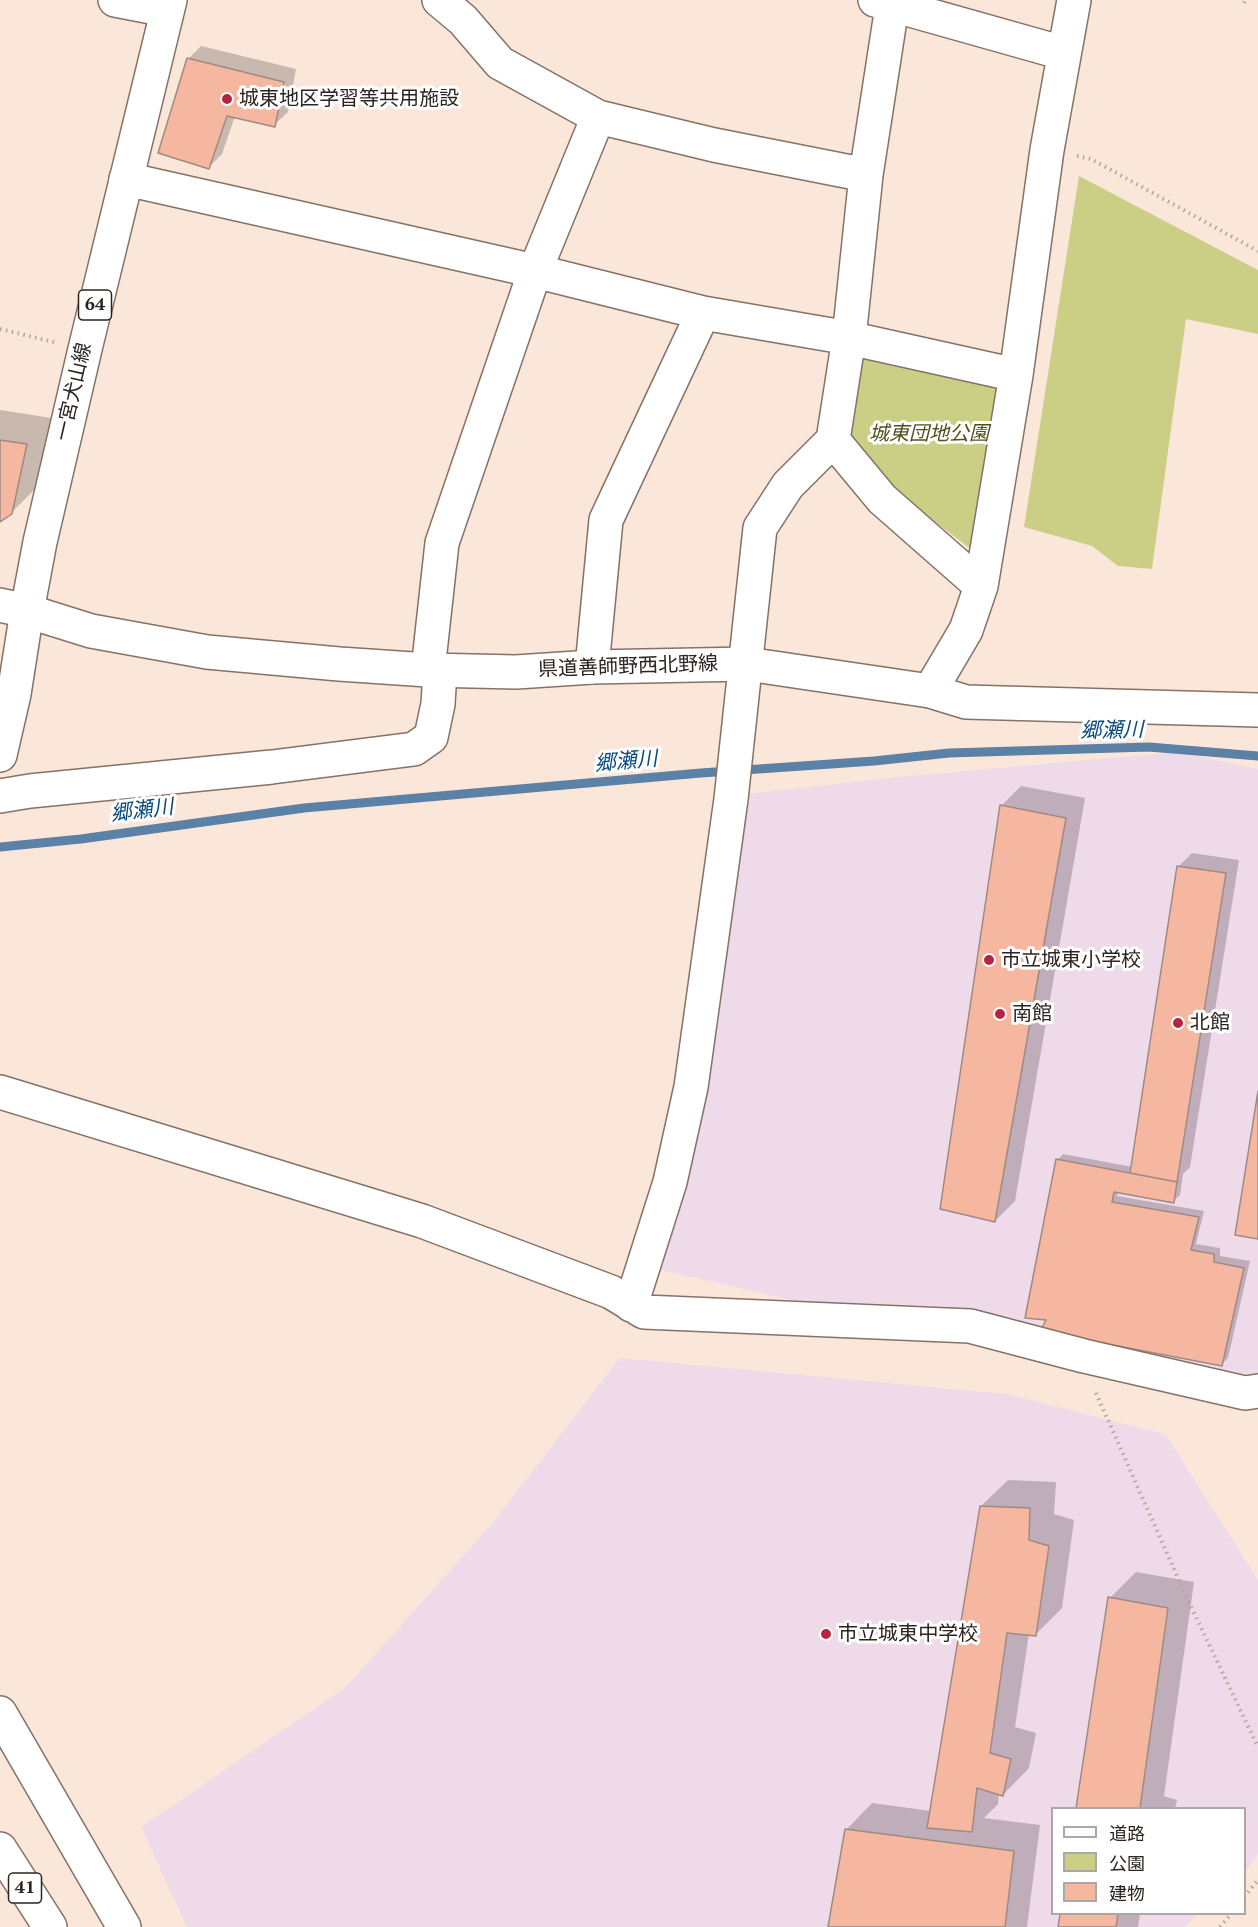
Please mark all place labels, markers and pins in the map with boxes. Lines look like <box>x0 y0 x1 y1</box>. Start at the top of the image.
place label: 城東地区学習等共用施設 <box>239 87 459 111</box>
marker: 城東地区学習等共用施設 <box>220 92 234 106</box>
place label: 市立城東小学校 <box>1001 948 1141 972</box>
marker: 市立城東小学校 <box>982 953 996 967</box>
place label: 南館 <box>1012 1002 1052 1026</box>
marker: 南館 <box>993 1007 1007 1021</box>
place label: 北館 <box>1190 1011 1230 1035</box>
marker: 北館 <box>1171 1016 1185 1030</box>
place label: 市立城東中学校 <box>838 1622 978 1646</box>
marker: 市立城東中学校 <box>819 1627 833 1641</box>

